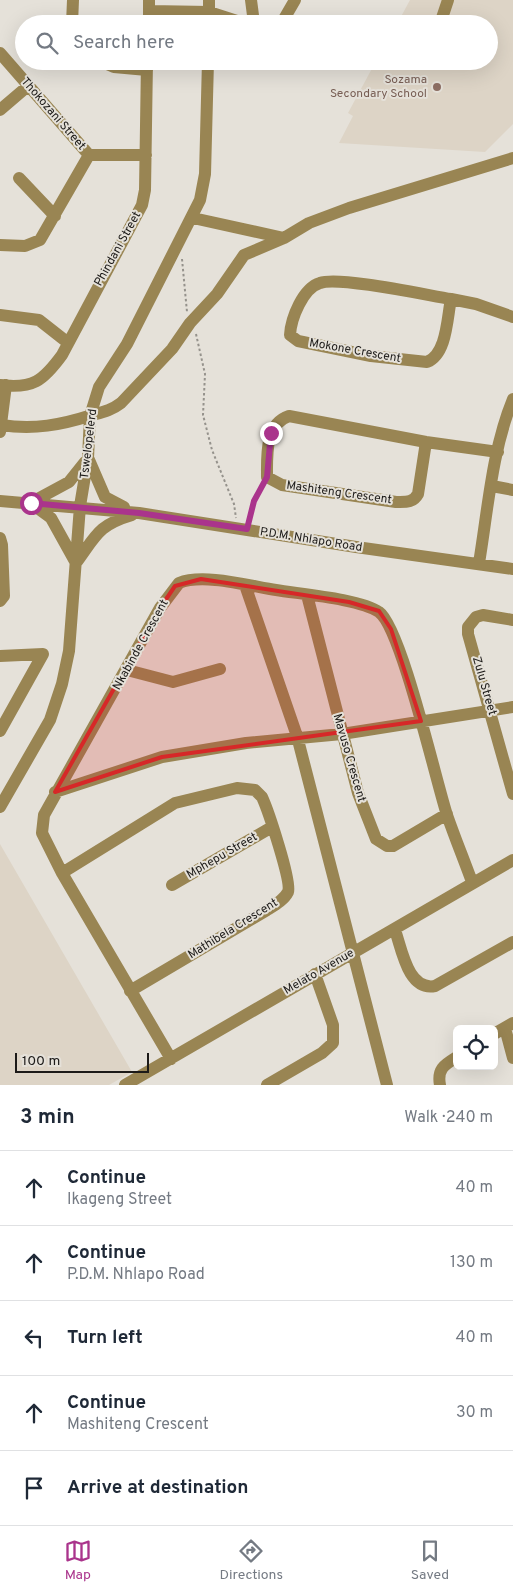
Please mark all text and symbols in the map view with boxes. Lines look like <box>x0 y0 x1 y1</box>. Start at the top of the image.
search box <box>15 15 498 70</box>
icon: search <box>33 29 61 57</box>
text: Search here <box>73 31 175 55</box>
place label: Sozama Secondary School <box>330 72 427 102</box>
street label: Thokozani Street <box>17 74 89 154</box>
marker: Sozama Secondary School <box>431 81 443 93</box>
street label: Phindani Street <box>91 209 145 289</box>
street label: Mokone Crescent <box>308 335 402 367</box>
street label: Tswelopelerd <box>77 408 101 480</box>
route end <box>260 422 283 445</box>
street label: Mashiteng Crescent <box>285 478 393 508</box>
route start <box>20 492 43 515</box>
street label: P.D.M. Nhlapo Road <box>259 524 363 556</box>
street label: Nkabinde Crescent <box>109 597 173 693</box>
street label: Zulu Street <box>468 655 500 717</box>
street label: Mavuso Crescent <box>329 712 369 804</box>
street label: Mphepu Street <box>184 829 260 883</box>
street label: Mathibela Crescent <box>185 895 281 963</box>
street label: Melato Avenue <box>281 945 357 999</box>
map controls <box>453 1025 498 1070</box>
button: locate <box>453 1025 498 1070</box>
scale bar <box>15 1050 149 1073</box>
text: 100 m <box>22 1053 60 1070</box>
text: 3 min <box>20 1104 75 1131</box>
text: Walk · 240 m <box>404 1108 493 1128</box>
text: Continue <box>67 1166 146 1190</box>
icon: ahead <box>20 1174 48 1202</box>
text: 40 m <box>455 1178 493 1198</box>
text: Ikageng Street <box>67 1190 172 1210</box>
text: Continue <box>67 1241 146 1265</box>
icon: ahead <box>20 1249 48 1277</box>
text: 130 m <box>450 1253 493 1273</box>
text: P.D.M. Nhlapo Road <box>67 1265 205 1285</box>
icon: left <box>20 1324 48 1352</box>
text: Turn left <box>67 1326 143 1350</box>
text: 40 m <box>455 1328 493 1348</box>
text: Continue <box>67 1391 146 1415</box>
icon: ahead <box>20 1399 48 1427</box>
text: 30 m <box>456 1403 493 1423</box>
text: Mashiteng Crescent <box>67 1415 209 1435</box>
icon: arrive <box>20 1474 48 1502</box>
text: Arrive at destination <box>67 1476 248 1500</box>
tab: Map <box>64 1537 92 1584</box>
tab: Directions <box>219 1537 283 1584</box>
tab: Saved <box>411 1537 449 1584</box>

